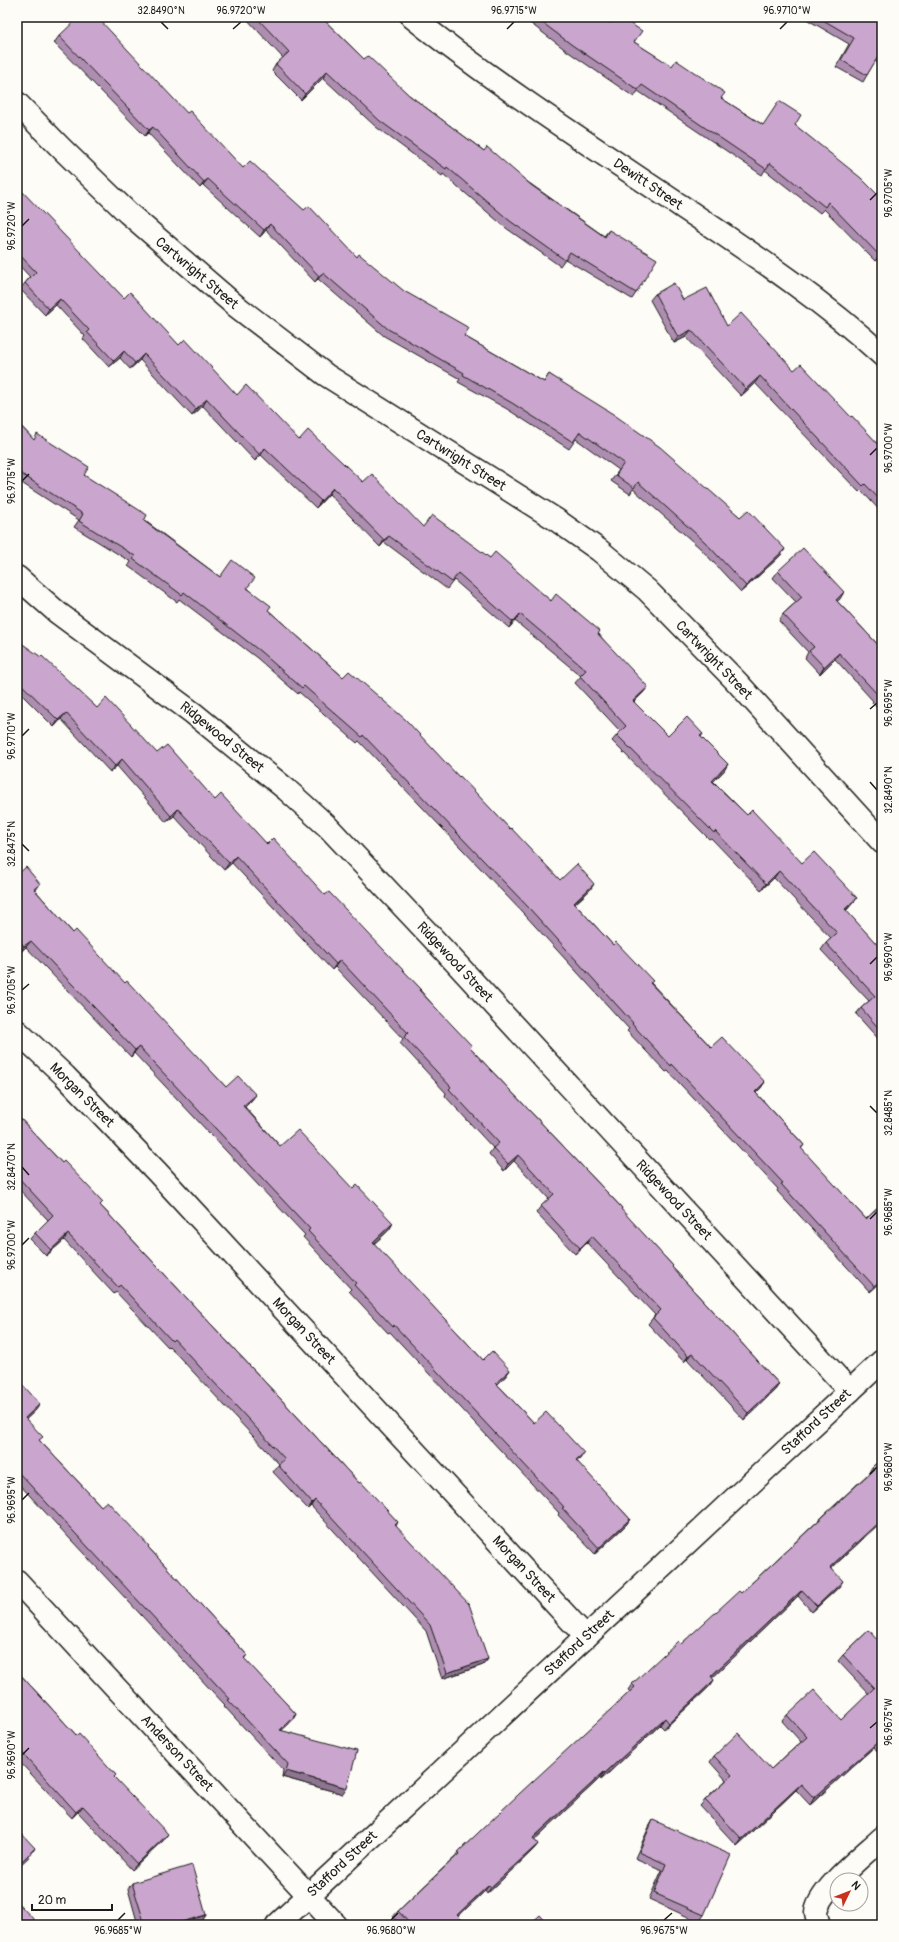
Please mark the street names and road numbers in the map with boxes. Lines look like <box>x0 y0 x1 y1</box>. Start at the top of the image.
street label: Dewitt Street <box>610 155 686 214</box>
street label: Cartwright Street <box>152 233 242 313</box>
street label: Cartwright Street <box>413 425 510 495</box>
street label: Cartwright Street <box>672 617 756 703</box>
street label: Ridgewood Street <box>176 698 268 776</box>
street label: Ridgewood Street <box>413 918 497 1006</box>
street label: Morgan Street <box>46 1059 118 1131</box>
street label: Ridgewood Street <box>632 1156 716 1244</box>
street label: Morgan Street <box>269 1294 339 1368</box>
street label: Stafford Street <box>777 1385 855 1459</box>
street label: Morgan Street <box>489 1532 559 1606</box>
street label: Stafford Street <box>540 1606 618 1680</box>
street label: Anderson Street <box>137 1711 217 1795</box>
street label: Stafford Street <box>303 1827 381 1901</box>

